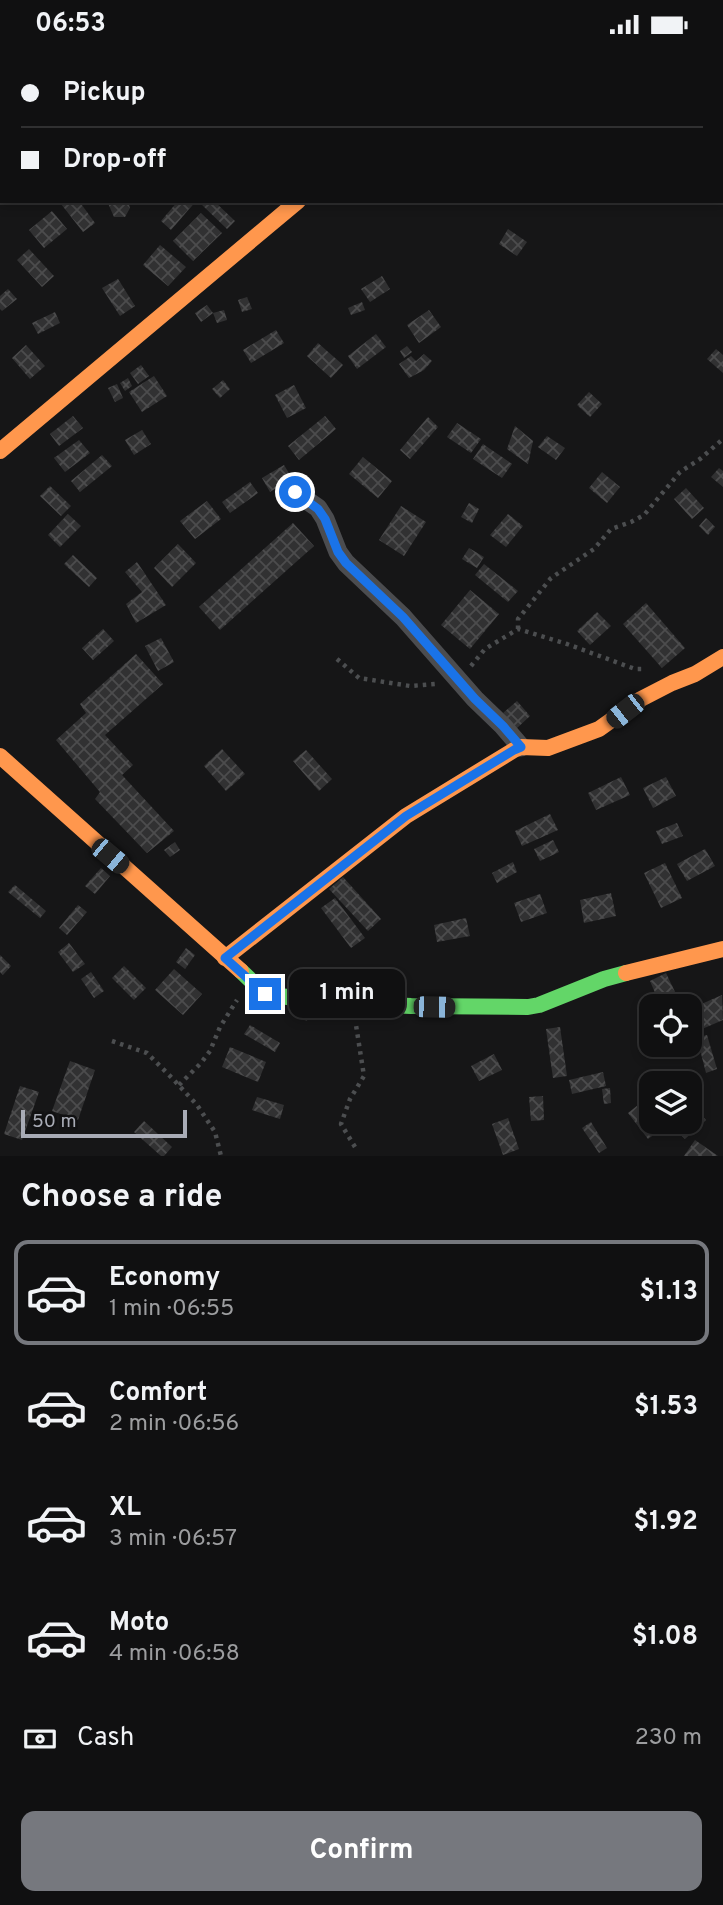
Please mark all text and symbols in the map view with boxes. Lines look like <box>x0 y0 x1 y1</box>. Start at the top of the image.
text: 06:53 <box>35 8 106 41</box>
text: Pickup <box>63 77 146 110</box>
text: Drop-off <box>63 144 166 177</box>
route start <box>279 476 311 508</box>
car <box>602 690 649 732</box>
car <box>88 834 133 878</box>
callout: 1 min <box>290 969 405 1019</box>
route end <box>249 978 281 1010</box>
text: 1 min <box>319 979 375 1008</box>
map controls <box>639 994 702 1134</box>
button: locate <box>639 994 702 1057</box>
car <box>413 996 456 1018</box>
button: layers <box>639 1071 702 1134</box>
scale bar <box>21 1107 187 1139</box>
text: 50 m <box>32 1110 77 1134</box>
text: Choose a ride <box>21 1178 222 1218</box>
icon: car <box>25 1261 88 1324</box>
text: Economy <box>109 1262 220 1295</box>
text: $1.13 <box>639 1276 698 1309</box>
text: 1 min · 06:55 <box>109 1295 234 1324</box>
icon: car <box>25 1376 88 1439</box>
text: Comfort <box>109 1377 207 1410</box>
text: $1.53 <box>634 1391 698 1424</box>
text: 2 min · 06:56 <box>109 1410 239 1439</box>
icon: car <box>25 1491 88 1554</box>
text: XL <box>109 1492 141 1525</box>
text: $1.92 <box>634 1506 698 1539</box>
text: 3 min · 06:57 <box>109 1525 237 1554</box>
icon: car <box>25 1606 88 1669</box>
text: Moto <box>109 1607 169 1640</box>
text: $1.08 <box>632 1621 698 1654</box>
text: 4 min · 06:58 <box>109 1640 240 1669</box>
icon: cash <box>21 1720 59 1758</box>
text: Cash <box>77 1722 134 1755</box>
text: 230 m <box>635 1724 702 1753</box>
button: Confirm <box>21 1811 702 1891</box>

